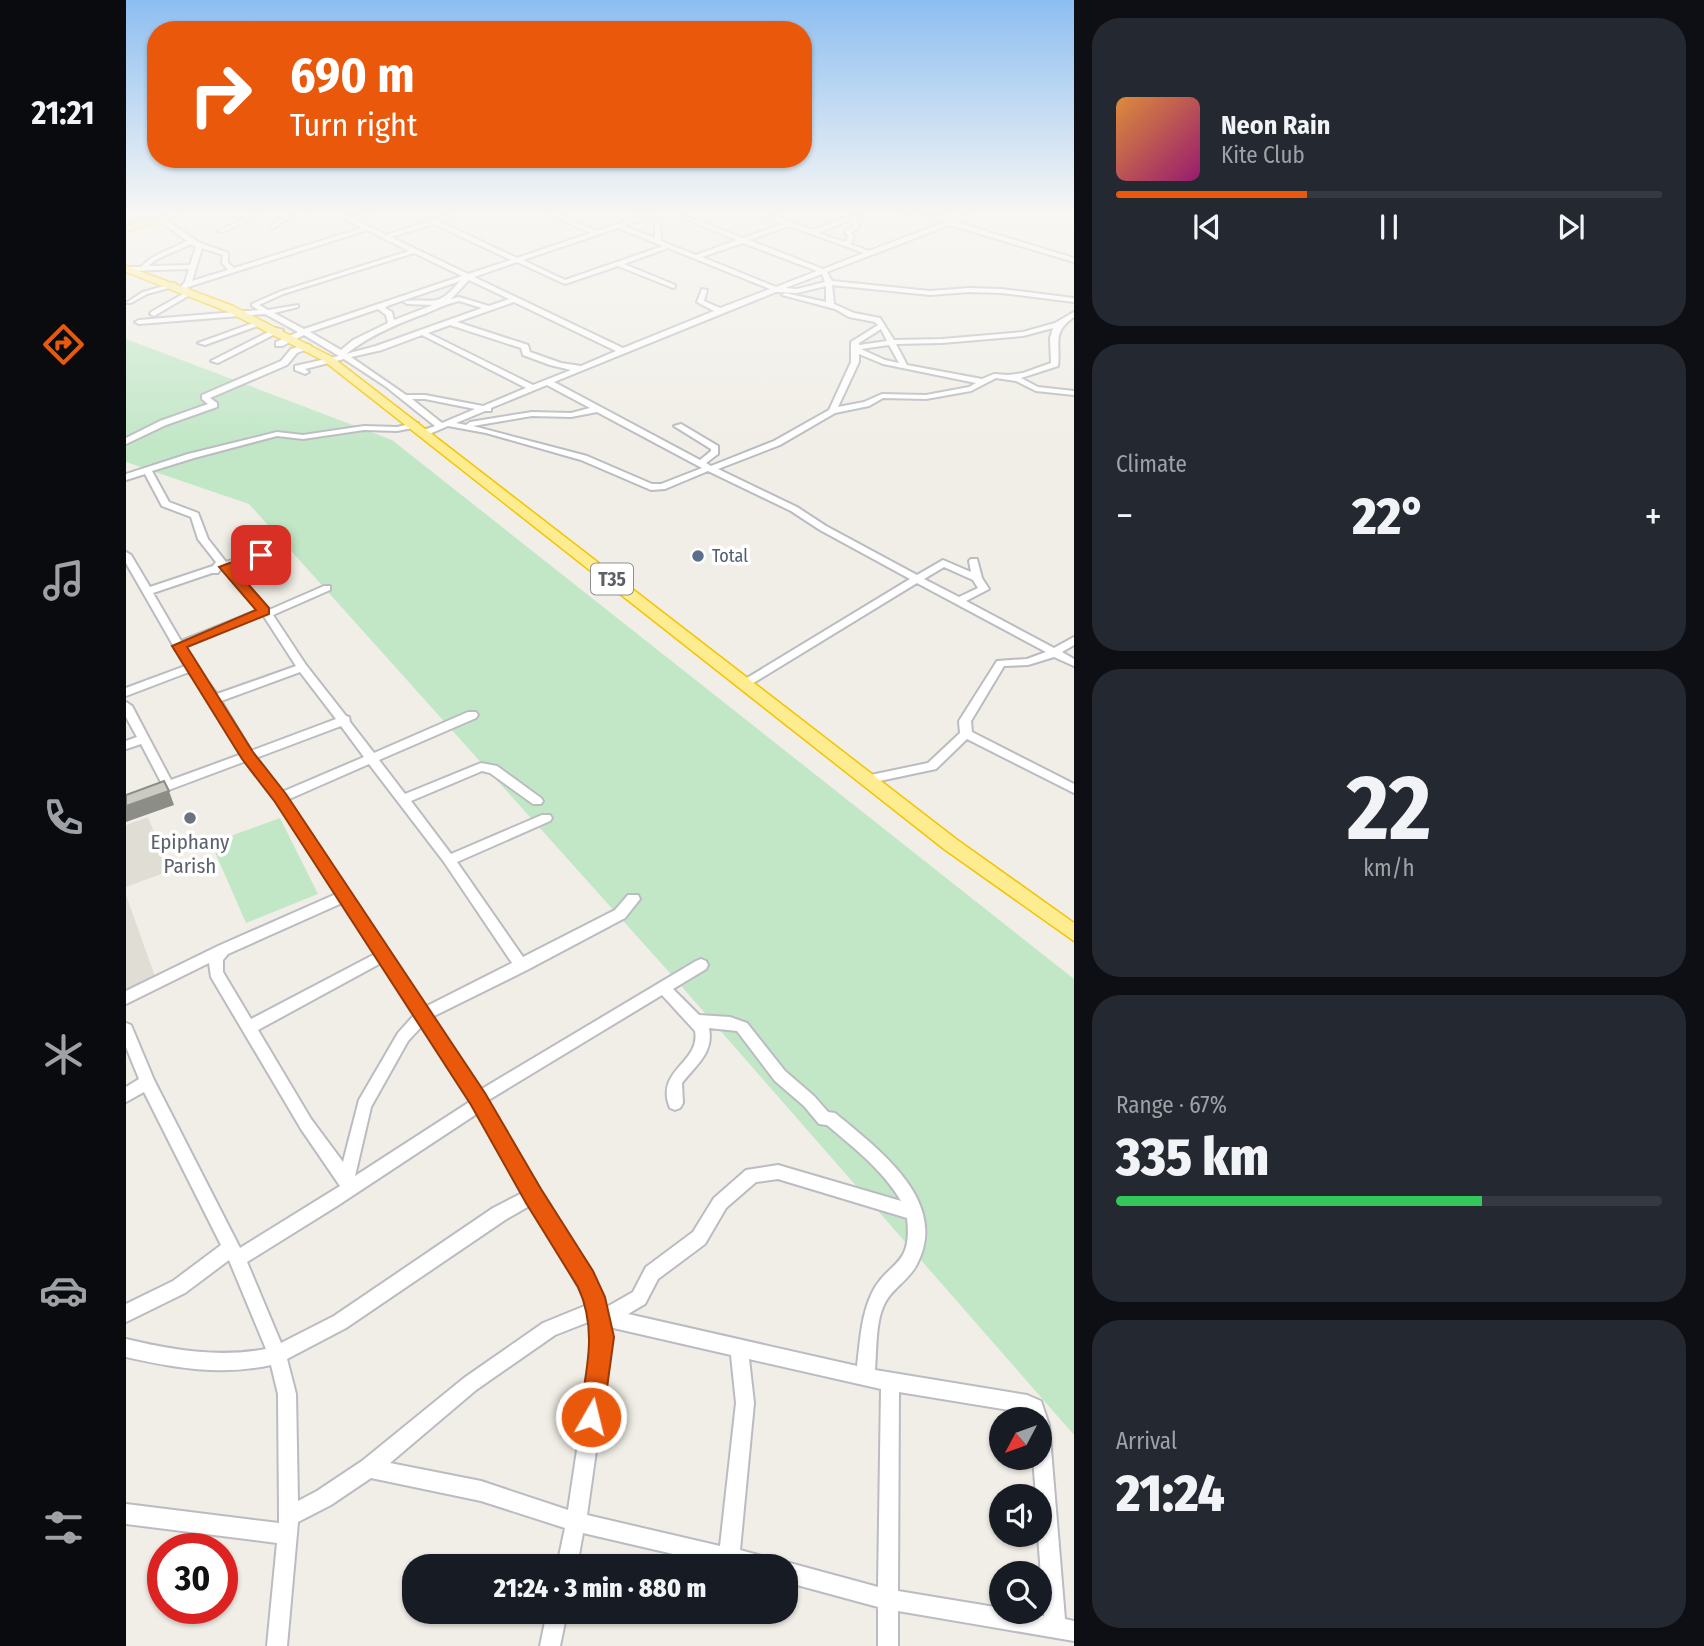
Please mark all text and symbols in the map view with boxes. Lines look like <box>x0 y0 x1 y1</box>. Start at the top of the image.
text: 690 m <box>290 46 415 105</box>
icon: right <box>175 49 266 140</box>
text: 21:21 <box>32 94 94 132</box>
text: Turn right <box>290 106 417 144</box>
text: Neon Rain <box>1221 110 1330 141</box>
text: Kite Club <box>1221 141 1305 169</box>
icon: previous <box>1188 208 1226 246</box>
icon: pause <box>1370 208 1408 246</box>
icon: next <box>1552 208 1590 246</box>
icon: directions <box>39 320 88 369</box>
text: Climate <box>1116 450 1187 478</box>
text: 22° <box>1352 485 1426 548</box>
text: − <box>1116 493 1133 539</box>
text: + <box>1645 493 1662 539</box>
pin <box>231 525 291 585</box>
icon: arrive <box>242 536 280 574</box>
place label: Total <box>712 545 748 567</box>
marker: Total <box>690 548 706 564</box>
icon: music <box>39 556 88 605</box>
road number: T35 <box>591 564 633 594</box>
text: 22 <box>1347 754 1431 863</box>
icon: phone <box>39 793 88 842</box>
marker: Epiphany Parish <box>182 810 198 826</box>
place label: Epiphany Parish <box>151 829 230 879</box>
text: km/h <box>1363 854 1415 882</box>
icon: climate <box>39 1030 88 1079</box>
text: Range · 67% <box>1116 1091 1227 1119</box>
text: 335 km <box>1116 1126 1269 1189</box>
icon: car <box>39 1266 88 1315</box>
position arrow <box>554 1380 628 1454</box>
north arrow <box>989 1407 1052 1470</box>
map controls <box>989 1407 1052 1624</box>
text: Arrival <box>1116 1427 1177 1455</box>
text: 21:24 <box>1116 1462 1225 1525</box>
button: sound <box>989 1484 1052 1547</box>
icon: filters <box>39 1503 88 1552</box>
speed limit sign: 30 <box>147 1533 238 1624</box>
button: search <box>989 1561 1052 1624</box>
text: 21:24 · 3 min · 880 m <box>494 1573 706 1604</box>

